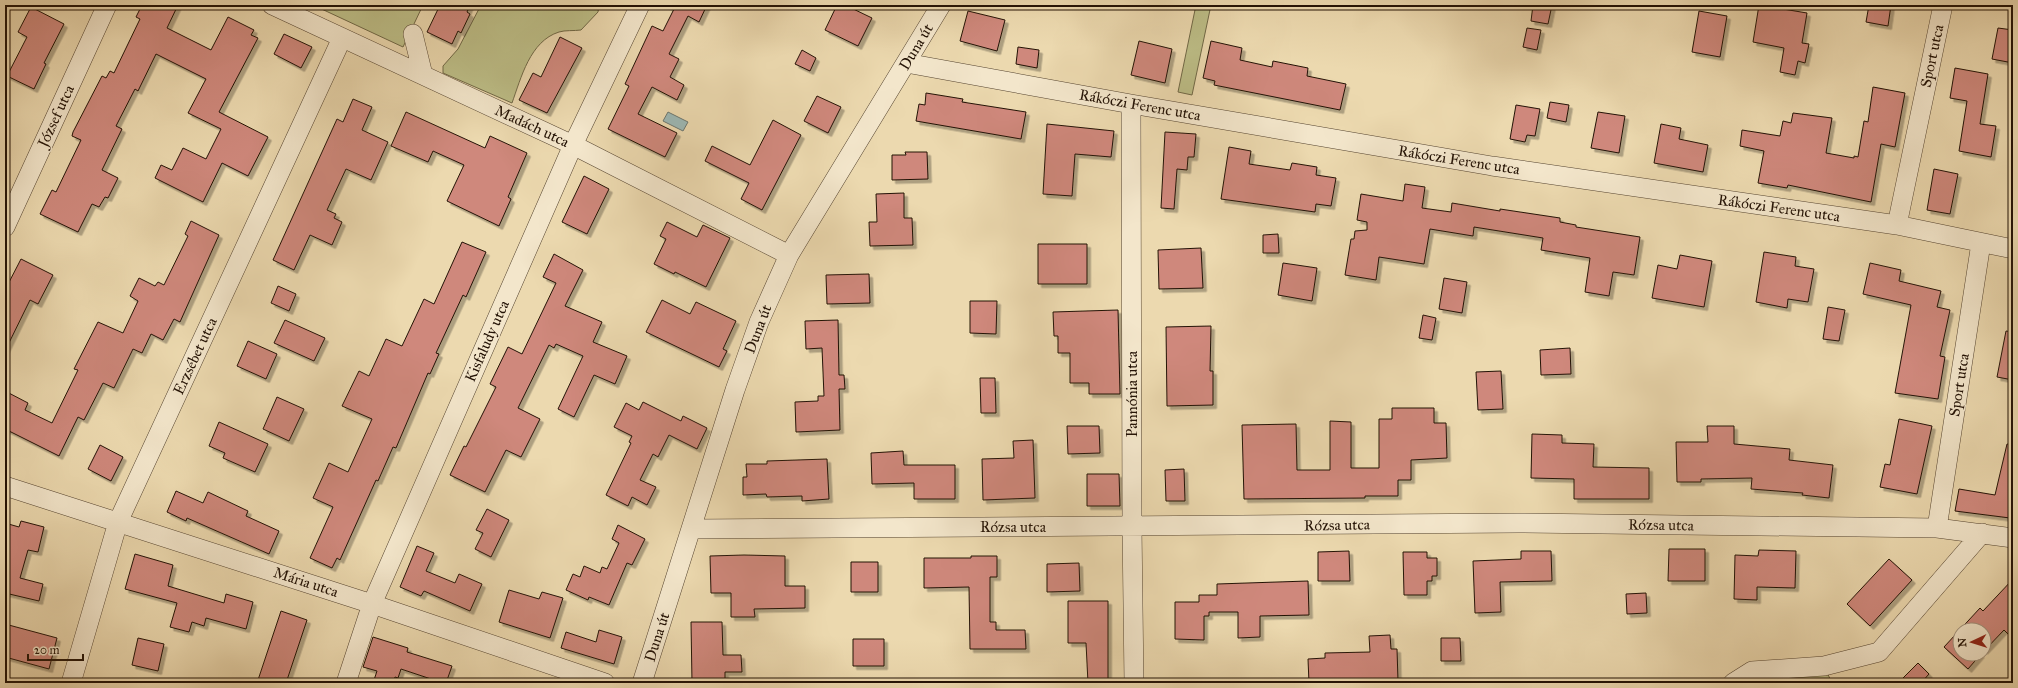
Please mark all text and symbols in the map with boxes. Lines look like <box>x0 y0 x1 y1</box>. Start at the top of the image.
street label: Duna út <box>895 20 937 73</box>
street label: Sport utca <box>1917 22 1948 89</box>
street label: József utca <box>33 82 79 152</box>
street label: Rákóczi Ferenc utca <box>1078 85 1203 125</box>
street label: Madách utca <box>492 101 572 151</box>
street label: Rákóczi Ferenc utca <box>1397 141 1522 179</box>
street label: Rákóczi Ferenc utca <box>1717 191 1842 226</box>
street label: Kisfaludy utca <box>461 297 513 385</box>
street label: Duna út <box>740 301 776 356</box>
street label: Erzsébet utca <box>169 314 221 397</box>
street label: Pannónia utca <box>1123 350 1141 437</box>
street label: Sport utca <box>1945 351 1973 418</box>
street label: Rózsa utca <box>1304 515 1371 535</box>
street label: Rózsa utca <box>1628 515 1695 535</box>
street label: Rózsa utca <box>980 518 1047 536</box>
street label: Mária utca <box>271 563 341 601</box>
street label: Duna út <box>641 609 674 664</box>
north arrow <box>1952 622 1992 662</box>
scale bar <box>28 636 83 662</box>
text: N <box>1956 637 1969 648</box>
text: 20 m <box>34 643 60 657</box>

